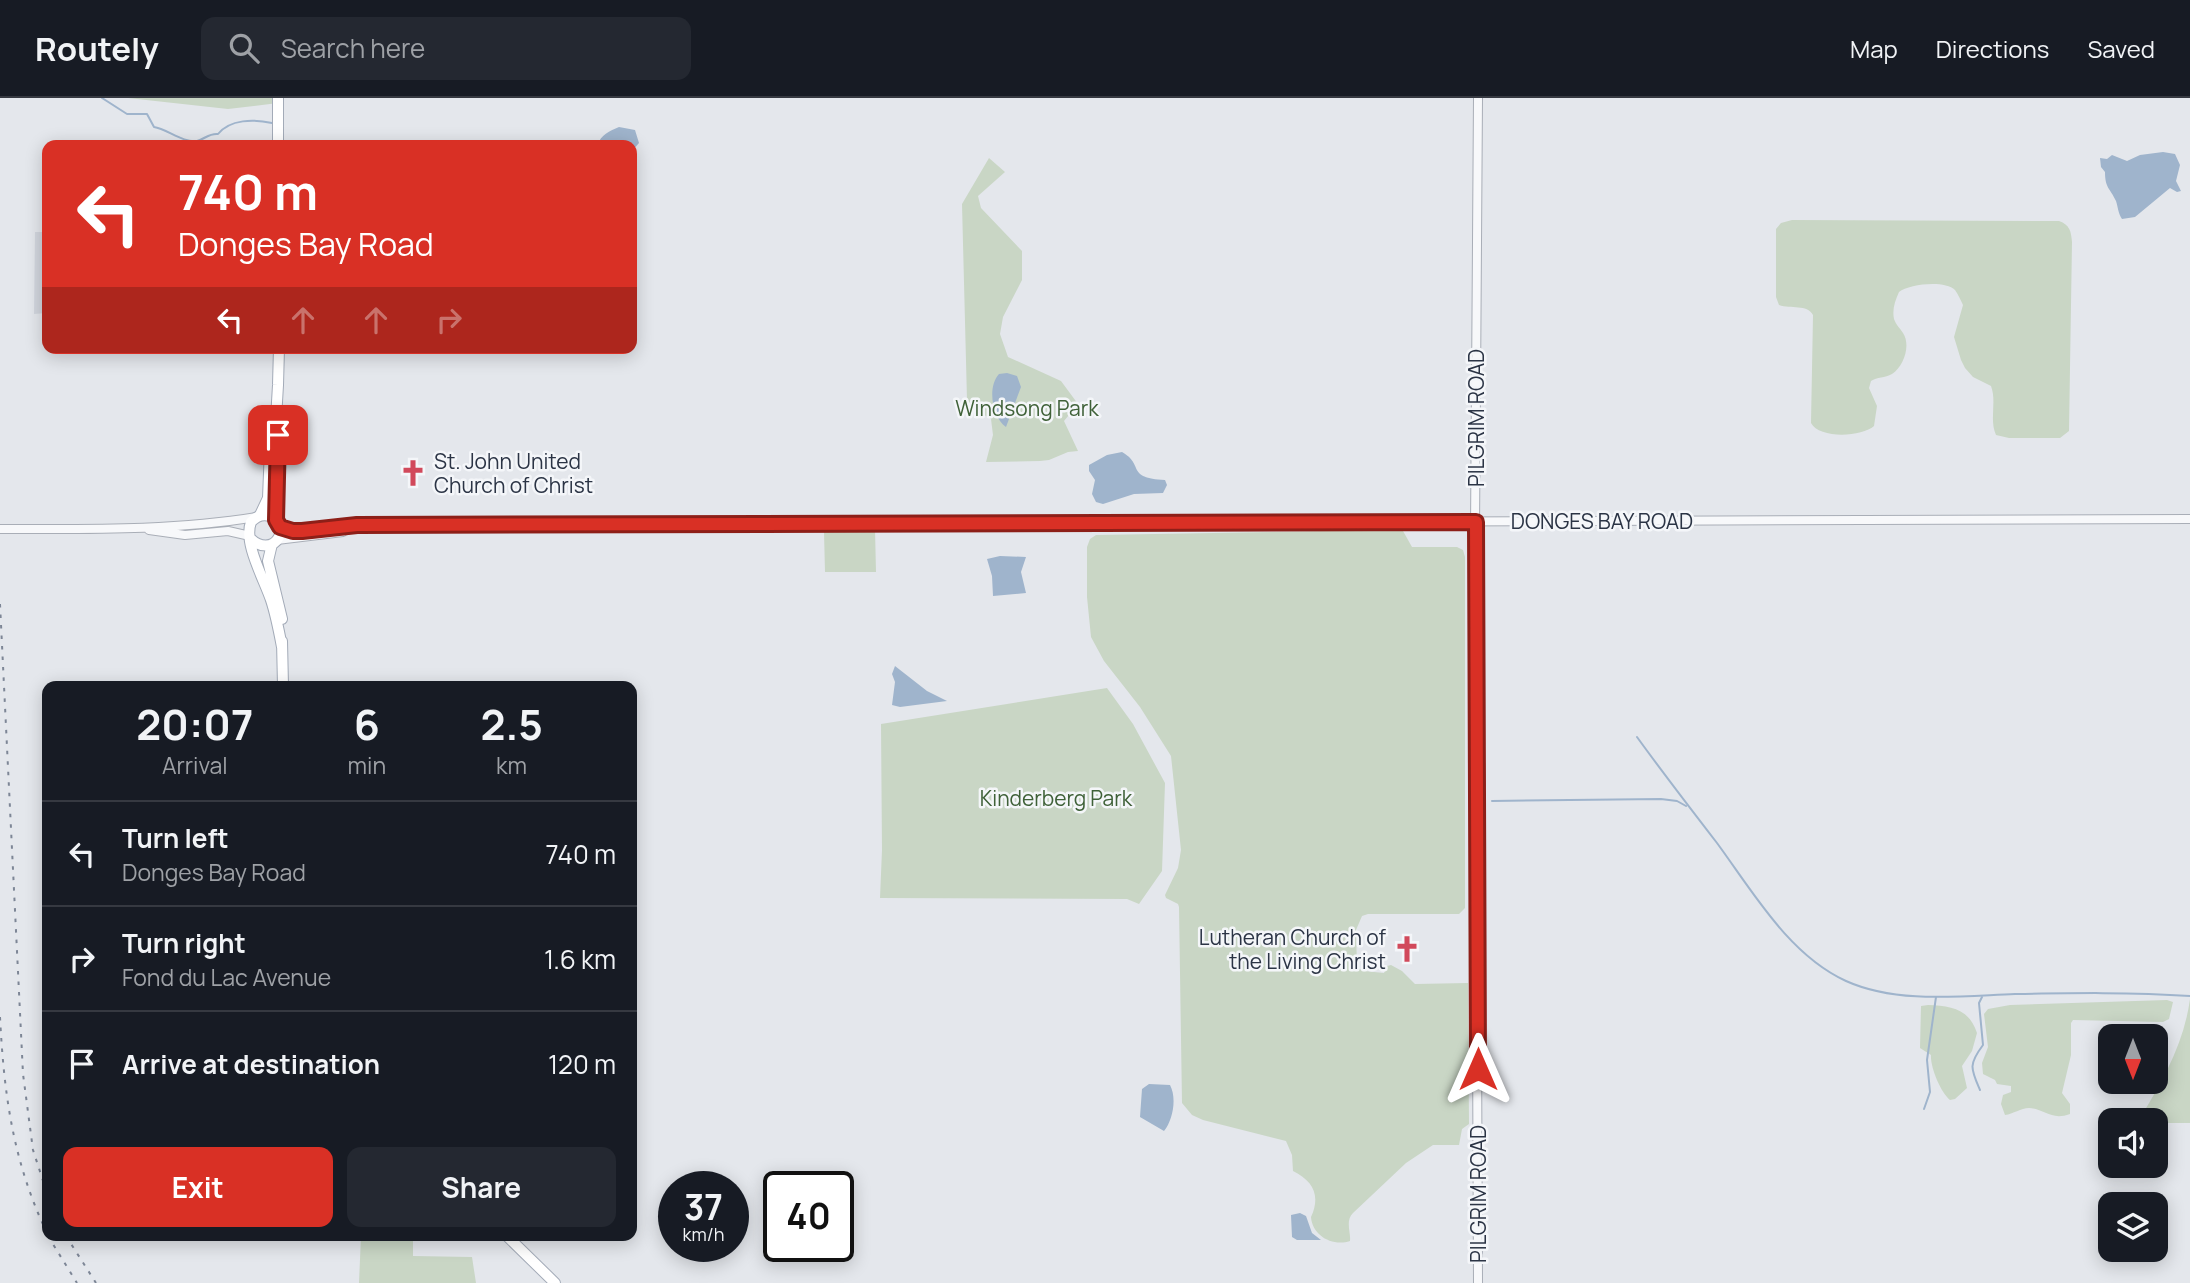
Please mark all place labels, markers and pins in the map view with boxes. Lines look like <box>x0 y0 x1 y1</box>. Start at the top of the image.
pin <box>248 405 308 465</box>
place label: St. John United Church of Christ <box>434 447 593 499</box>
church icon: St. John United Church of Christ <box>398 458 428 488</box>
place label: Lutheran Church of the Living Christ <box>1199 923 1387 975</box>
church icon: Lutheran Church of the Living Christ <box>1392 934 1422 964</box>

